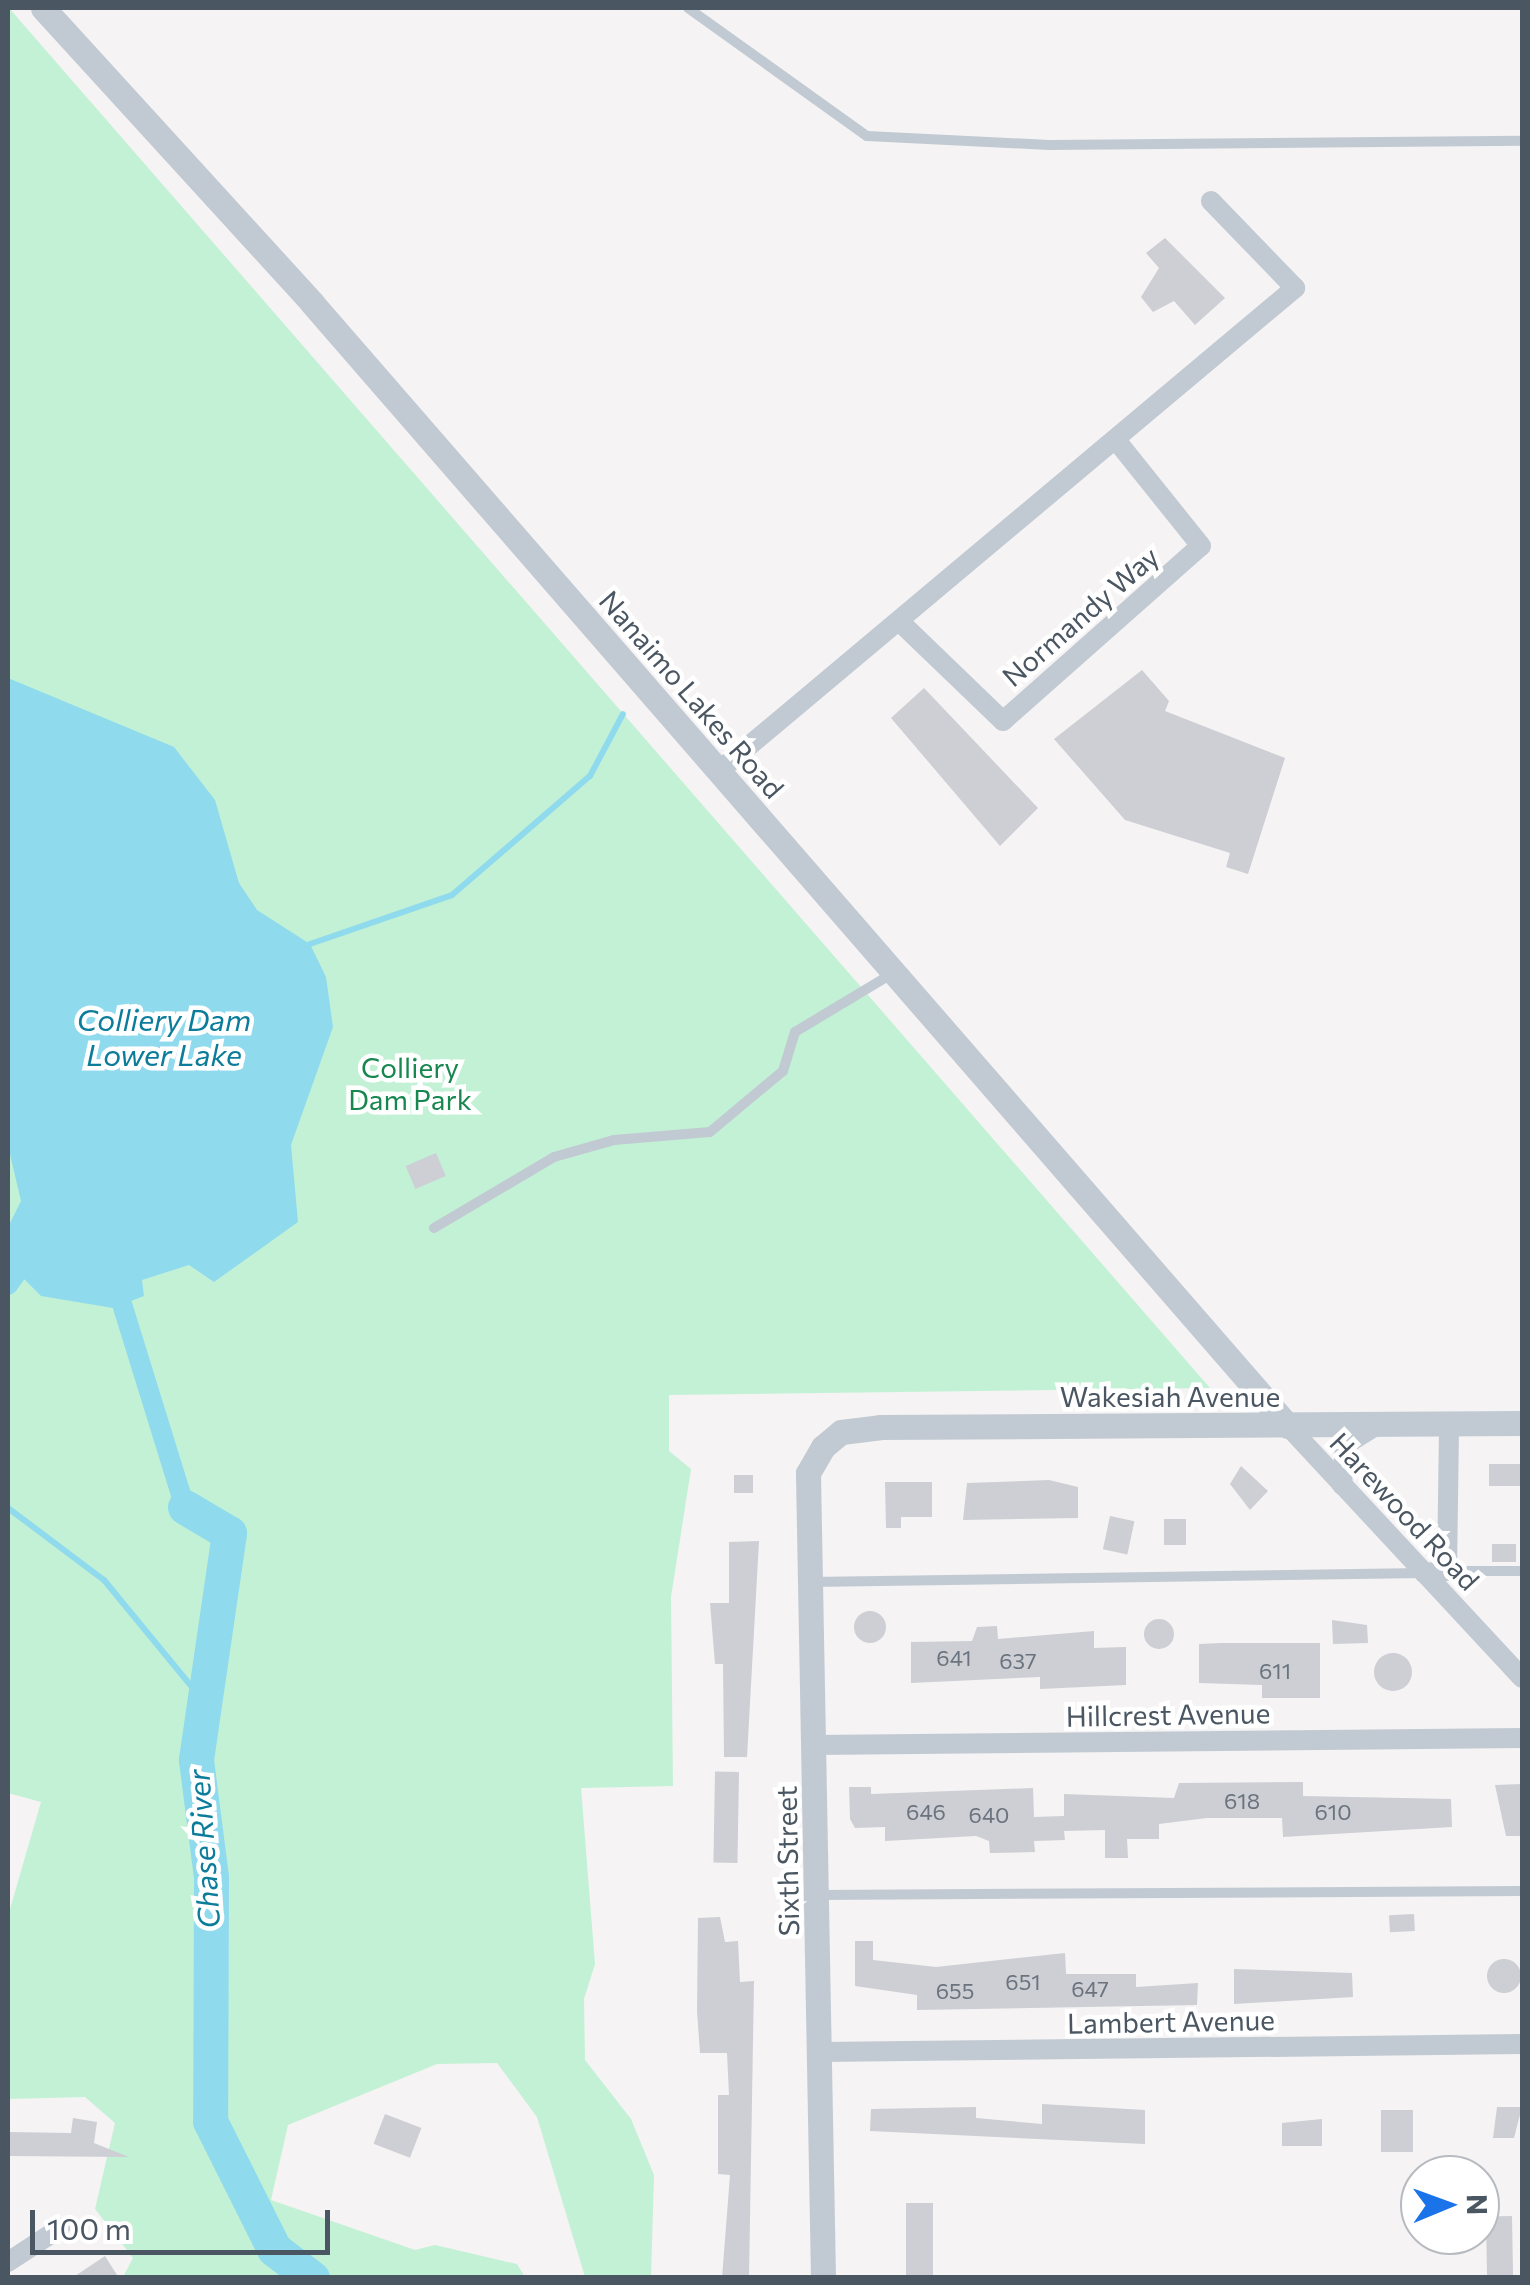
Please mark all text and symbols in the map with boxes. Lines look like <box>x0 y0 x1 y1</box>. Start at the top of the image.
street label: Normandy Way <box>995 539 1165 693</box>
street label: Nanaimo Lakes Road <box>593 583 791 805</box>
water label: Colliery Dam Lower Lake <box>77 1001 251 1072</box>
park label: Colliery Dam Park <box>348 1050 472 1116</box>
street label: Wakesiah Avenue <box>1060 1379 1280 1413</box>
street label: Harewood Road <box>1323 1425 1487 1597</box>
house number: 641 <box>936 1645 972 1671</box>
house number: 637 <box>999 1648 1037 1674</box>
house number: 611 <box>1259 1658 1291 1684</box>
street label: Hillcrest Avenue <box>1065 1695 1271 1733</box>
water label: Chase River <box>179 1768 227 1930</box>
street label: Sixth Street <box>769 1785 805 1937</box>
house number: 618 <box>1224 1788 1260 1814</box>
house number: 646 <box>906 1799 946 1825</box>
house number: 610 <box>1314 1799 1352 1825</box>
house number: 640 <box>969 1802 1009 1828</box>
house number: 651 <box>1005 1969 1041 1995</box>
house number: 647 <box>1071 1976 1109 2002</box>
house number: 655 <box>936 1978 974 2004</box>
street label: Lambert Avenue <box>1067 2002 1275 2040</box>
north arrow <box>1400 2155 1500 2255</box>
scale bar <box>35 2190 335 2252</box>
text: N <box>1461 2194 1495 2215</box>
text: 100 m <box>47 2209 131 2246</box>

